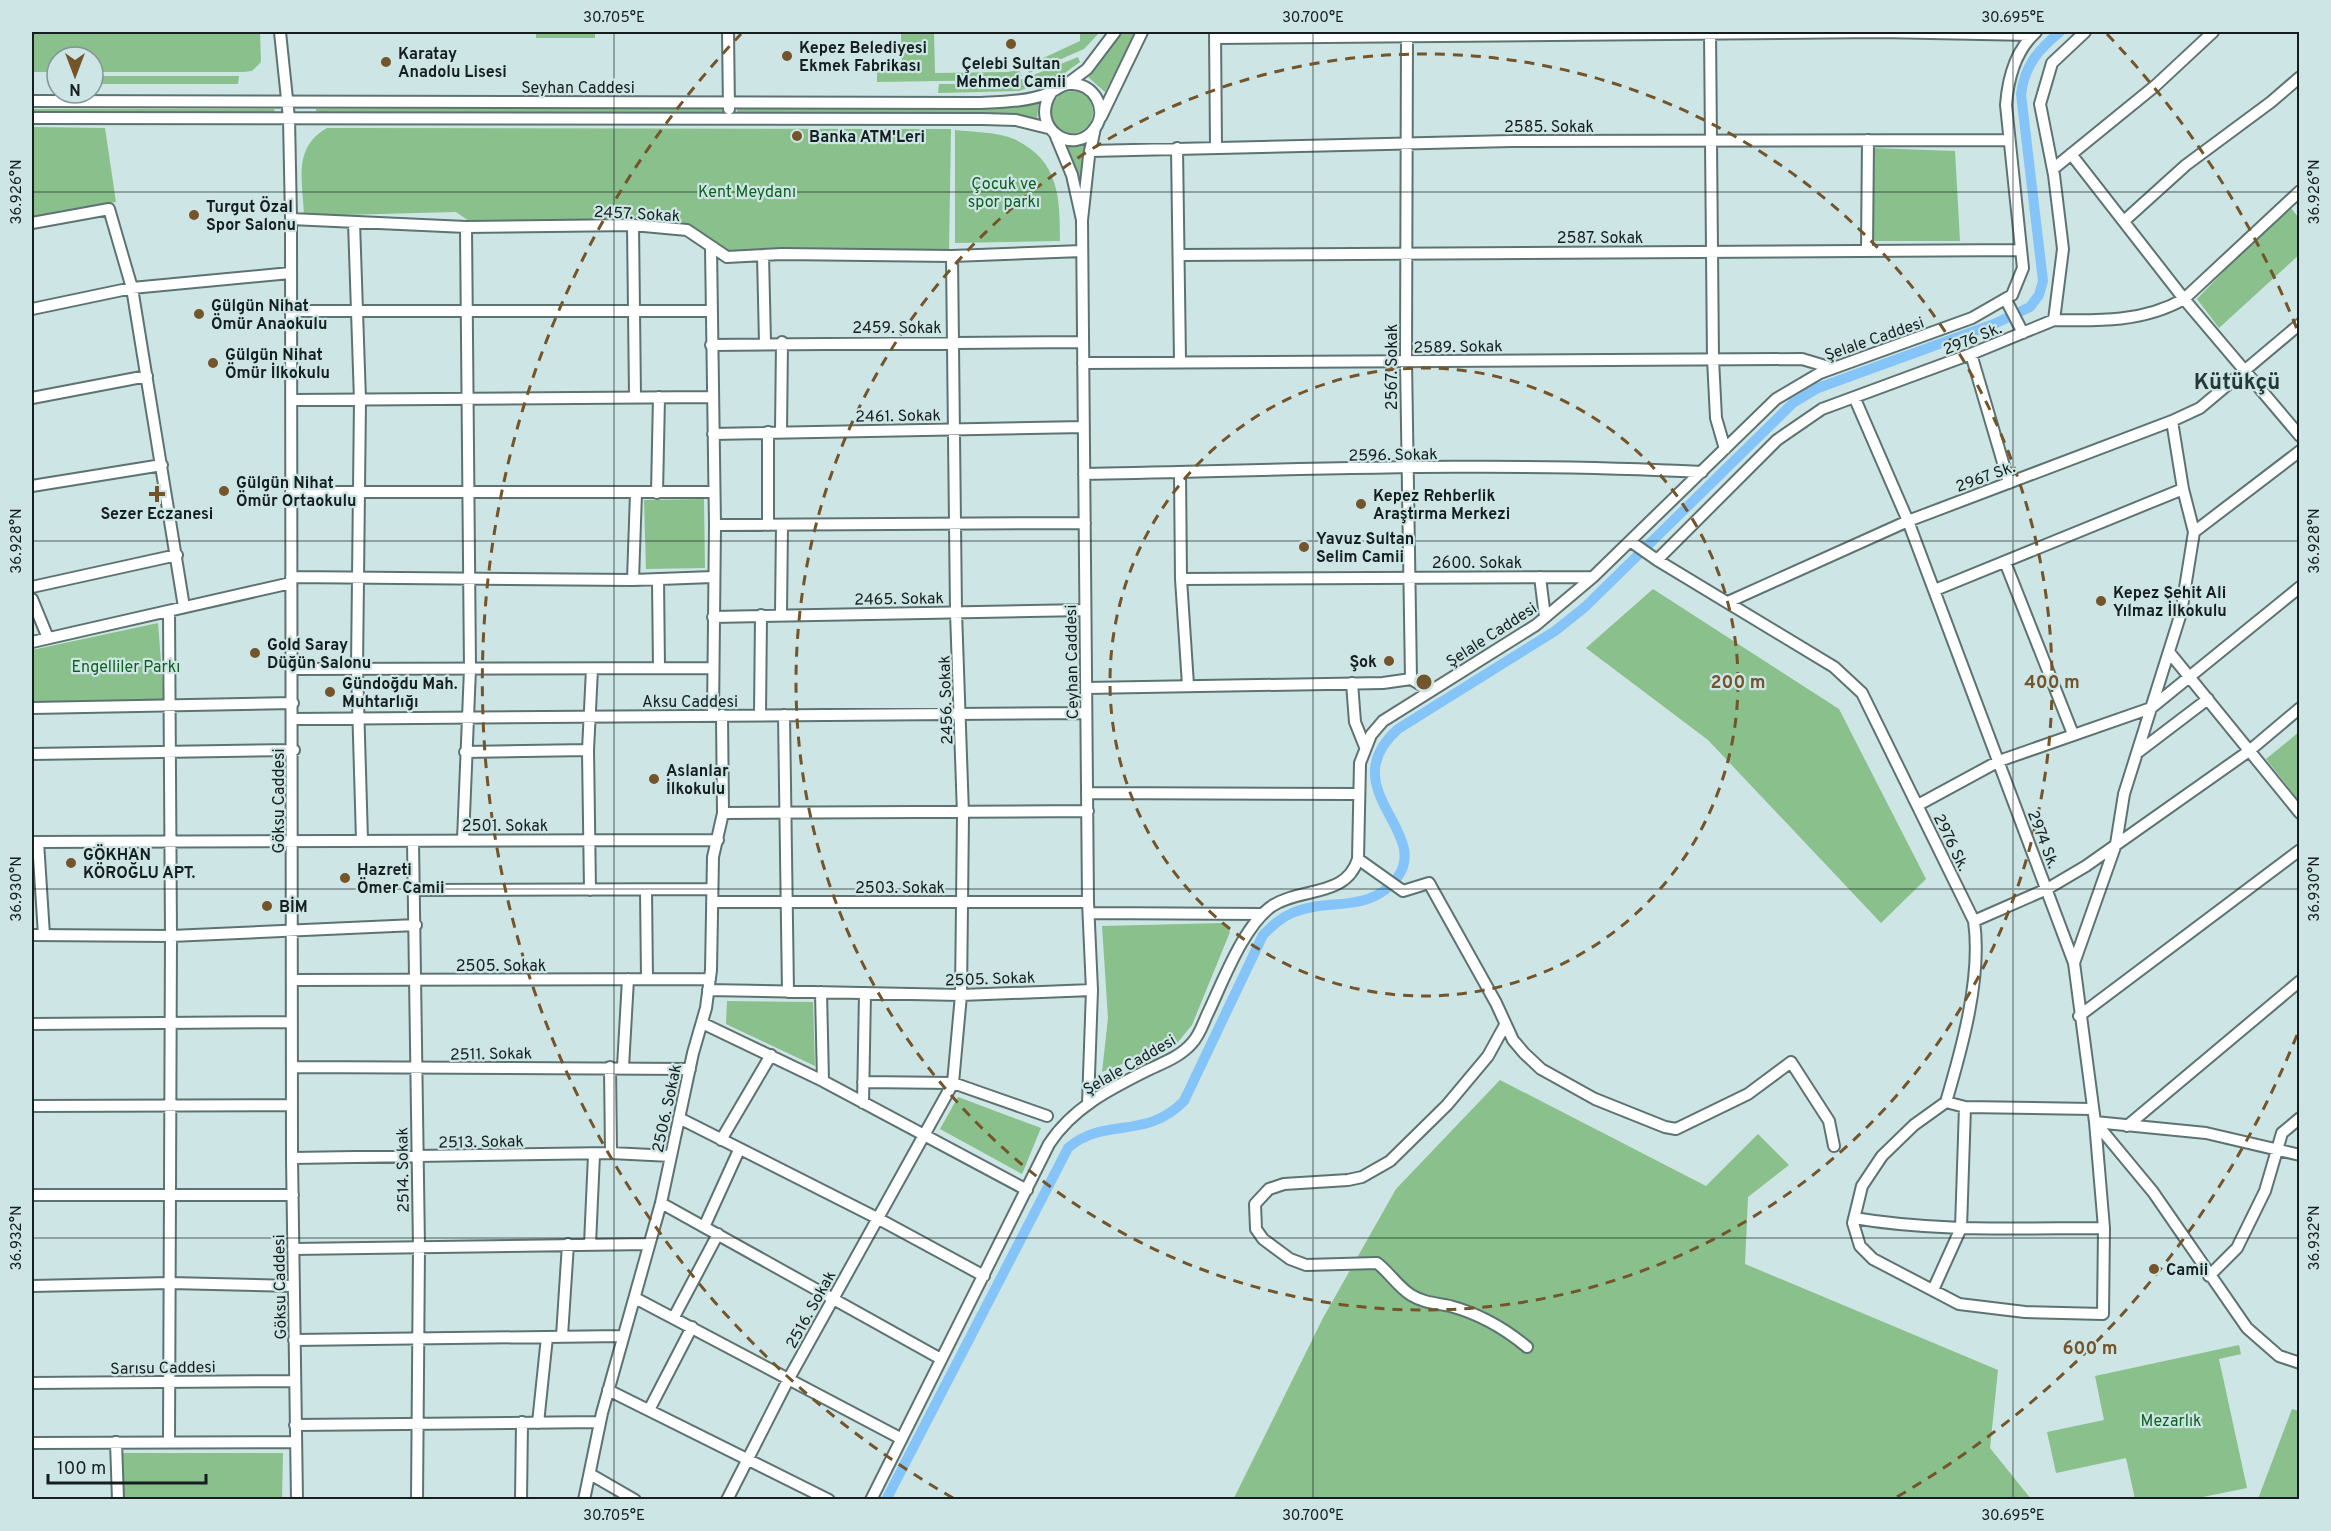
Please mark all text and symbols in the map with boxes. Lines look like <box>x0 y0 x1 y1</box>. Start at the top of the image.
text: 30.705°E <box>583 9 645 28</box>
text: 30.700°E <box>1282 9 1344 28</box>
text: 30.695°E <box>1981 9 2045 28</box>
marker: Çelebi Sultan Mehmed Camii <box>1004 37 1018 51</box>
place label: Kepez Belediyesi Ekmek Fabrikası <box>799 39 927 77</box>
north arrow <box>45 45 105 105</box>
place label: Karatay Anadolu Lisesi <box>398 45 507 83</box>
marker: Kepez Belediyesi Ekmek Fabrikası <box>780 49 794 63</box>
marker: Karatay Anadolu Lisesi <box>379 55 393 69</box>
place label: Çelebi Sultan Mehmed Camii <box>956 55 1066 93</box>
text: N <box>69 78 81 98</box>
street label: Seyhan Caddesi <box>521 79 635 99</box>
street label: 2585. Sokak <box>1504 118 1594 138</box>
place label: Banka ATM'Leri <box>809 128 925 148</box>
marker: Banka ATM'Leri <box>790 129 804 143</box>
text: 36.926°N <box>8 159 27 225</box>
text: 36.926°N <box>2306 159 2325 225</box>
park label: Çocuk ve spor parkı <box>968 175 1040 213</box>
park label: Kent Meydanı <box>698 183 796 203</box>
place label: Turgut Özal Spor Salonu <box>206 196 296 236</box>
street label: 2457. Sokak <box>593 203 681 227</box>
marker: Turgut Özal Spor Salonu <box>187 208 201 222</box>
street label: 2587. Sokak <box>1557 229 1643 249</box>
place label: Gülgün Nihat Ömür Anaokulu <box>211 297 327 335</box>
marker: Gülgün Nihat Ömür Anaokulu <box>192 307 206 321</box>
street label: Şelale Caddesi <box>1822 313 1927 366</box>
street label: 2459. Sokak <box>852 319 942 339</box>
street label: 2976 Sk. <box>1940 319 2005 361</box>
street label: 2567. Sokak <box>1383 324 1403 410</box>
street label: 2589. Sokak <box>1413 337 1503 359</box>
place label: Gülgün Nihat Ömür İlkokulu <box>225 346 330 384</box>
marker: Gülgün Nihat Ömür İlkokulu <box>206 356 220 370</box>
district label: Kütükçü <box>2194 370 2280 397</box>
street label: 2461. Sokak <box>855 406 941 428</box>
street label: 2596. Sokak <box>1348 445 1438 467</box>
street label: 2967 Sk. <box>1953 458 2018 498</box>
place label: Gülgün Nihat Ömür Ortaokulu <box>236 474 357 512</box>
marker: Gülgün Nihat Ömür Ortaokulu <box>217 484 231 498</box>
marker: Sezer Eczanesi <box>150 487 164 501</box>
place label: Kepez Rehberlik Araştırma Merkezi <box>1373 487 1510 525</box>
marker: Kepez Rehberlik Araştırma Merkezi <box>1354 497 1368 511</box>
place label: Sezer Eczanesi <box>101 505 213 525</box>
text: 36.928°N <box>8 508 27 574</box>
text: 36.928°N <box>2306 508 2325 574</box>
place label: Yavuz Sultan Selim Camii <box>1316 530 1414 568</box>
marker: Yavuz Sultan Selim Camii <box>1297 540 1311 554</box>
street label: 2600. Sokak <box>1432 554 1522 574</box>
place label: Kepez Şehit Ali Yılmaz İlkokulu <box>2113 584 2227 622</box>
street label: 2465. Sokak <box>854 589 944 611</box>
marker: Kepez Şehit Ali Yılmaz İlkokulu <box>2094 594 2108 608</box>
street label: Şelale Caddesi <box>1443 599 1541 672</box>
street label: Ceyhan Caddesi <box>1062 604 1084 719</box>
place label: Gold Saray Düğün Salonu <box>267 636 371 674</box>
marker: Gold Saray Düğün Salonu <box>248 646 262 660</box>
place label: Şok <box>1349 653 1377 673</box>
marker: Şok <box>1382 654 1396 668</box>
street label: 2456. Sokak <box>935 655 959 745</box>
park label: Engelliler Parkı <box>72 658 180 678</box>
centre of rings <box>1414 672 1434 692</box>
text: 200 m <box>1710 672 1766 695</box>
text: 400 m <box>2024 672 2080 695</box>
place label: Gündoğdu Mah. Muhtarlığı <box>342 675 458 713</box>
marker: Gündoğdu Mah. Muhtarlığı <box>323 685 337 699</box>
street label: Aksu Caddesi <box>642 693 738 713</box>
street label: Göksu Caddesi <box>270 748 290 854</box>
place label: Aslanlar İlkokulu <box>666 762 729 800</box>
marker: Aslanlar İlkokulu <box>647 772 661 786</box>
street label: 2974 Sk. <box>2022 808 2062 872</box>
street label: 2976 Sk. <box>1928 811 1973 875</box>
street label: 2501. Sokak <box>462 817 548 837</box>
place label: GÖKHAN KÖROĞLU APT. <box>83 844 195 884</box>
text: 36.930°N <box>8 856 27 922</box>
marker: GÖKHAN KÖROĞLU APT. <box>64 856 78 870</box>
text: 36.930°N <box>2306 856 2325 922</box>
place label: Hazreti Ömer Camii <box>357 861 445 899</box>
marker: Hazreti Ömer Camii <box>338 871 352 885</box>
street label: 2503. Sokak <box>855 879 945 899</box>
place label: BİM <box>279 896 308 918</box>
marker: BİM <box>260 899 274 913</box>
street label: 2505. Sokak <box>456 957 546 977</box>
street label: 2505. Sokak <box>944 968 1036 992</box>
street label: Şelale Caddesi <box>1080 1031 1180 1100</box>
street label: 2511. Sokak <box>450 1044 532 1066</box>
street label: 2506. Sokak <box>649 1062 687 1155</box>
street label: 2514. Sokak <box>393 1127 415 1213</box>
street label: 2513. Sokak <box>438 1132 524 1154</box>
text: 36.932°N <box>8 1206 27 1270</box>
text: 36.932°N <box>2306 1206 2325 1270</box>
street label: Göksu Caddesi <box>270 1234 292 1340</box>
place label: Camii <box>2166 1261 2208 1281</box>
marker: Camii <box>2147 1262 2161 1276</box>
street label: 2516. Sokak <box>782 1268 841 1352</box>
text: 600 m <box>2062 1338 2118 1361</box>
street label: Sarısu Caddesi <box>110 1358 216 1380</box>
park label: Mezarlık <box>2141 1412 2201 1432</box>
scale bar <box>48 1447 206 1485</box>
text: 100 m <box>57 1458 106 1481</box>
text: 30.705°E <box>583 1507 645 1526</box>
text: 30.700°E <box>1282 1507 1344 1526</box>
text: 30.695°E <box>1981 1507 2045 1526</box>

